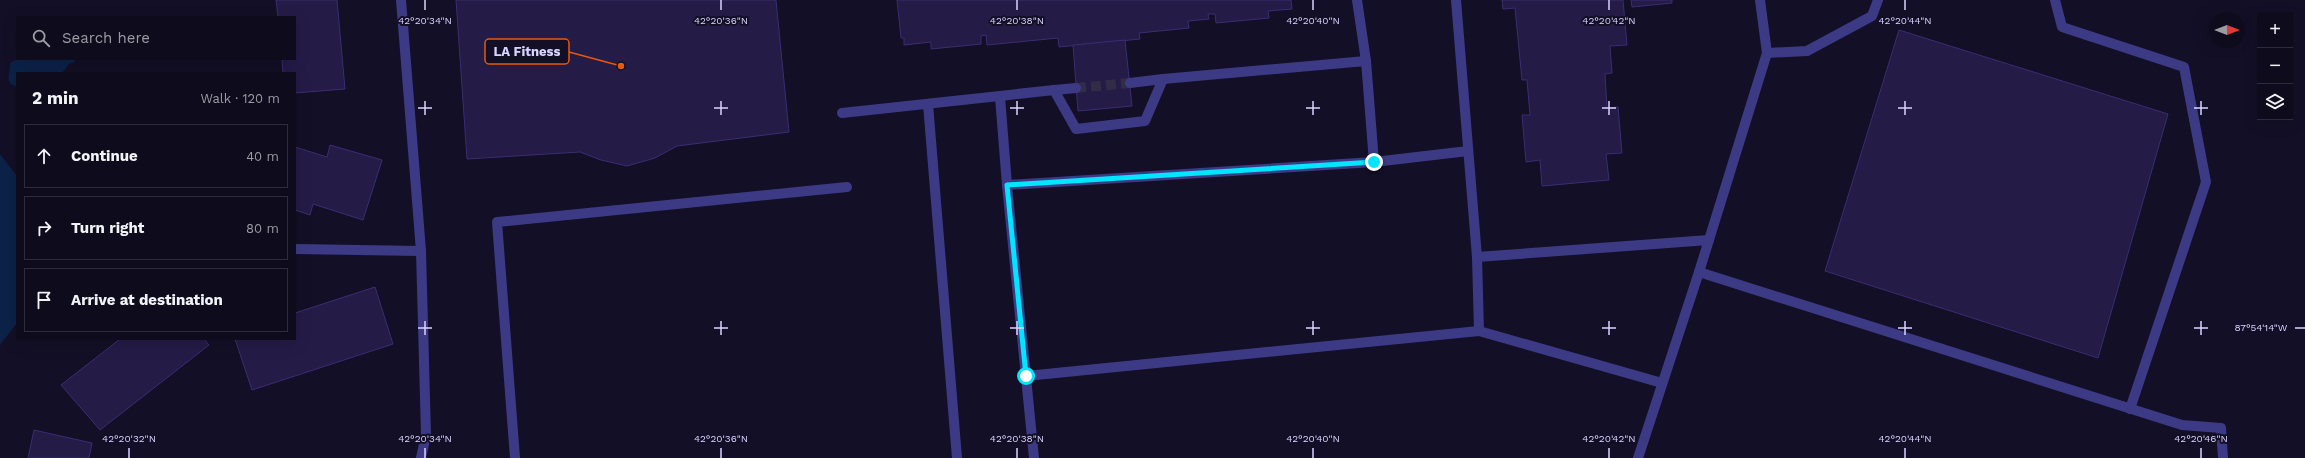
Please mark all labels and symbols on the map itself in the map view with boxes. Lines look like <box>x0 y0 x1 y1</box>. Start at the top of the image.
north arrow <box>2209 12 2245 48</box>
text: 42°20'34"N <box>398 15 452 26</box>
text: 42°20'36"N <box>694 15 748 26</box>
text: 42°20'38"N <box>990 15 1044 26</box>
text: 42°20'40"N <box>1286 15 1340 26</box>
text: 42°20'42"N <box>1582 15 1636 26</box>
text: 42°20'44"N <box>1878 15 1932 26</box>
callout: LA Fitness <box>485 39 569 64</box>
text: LA Fitness <box>494 44 561 59</box>
route end <box>1365 153 1383 171</box>
text: 87°54'14"W <box>2235 322 2288 333</box>
route start <box>1017 367 1035 385</box>
text: 42°20'32"N <box>102 433 156 444</box>
text: 42°20'34"N <box>398 433 452 444</box>
text: 42°20'36"N <box>694 433 748 444</box>
text: 42°20'38"N <box>990 433 1044 444</box>
text: 42°20'40"N <box>1286 433 1340 444</box>
text: 42°20'42"N <box>1582 433 1636 444</box>
text: 42°20'44"N <box>1878 433 1932 444</box>
text: 42°20'46"N <box>2174 433 2228 444</box>

